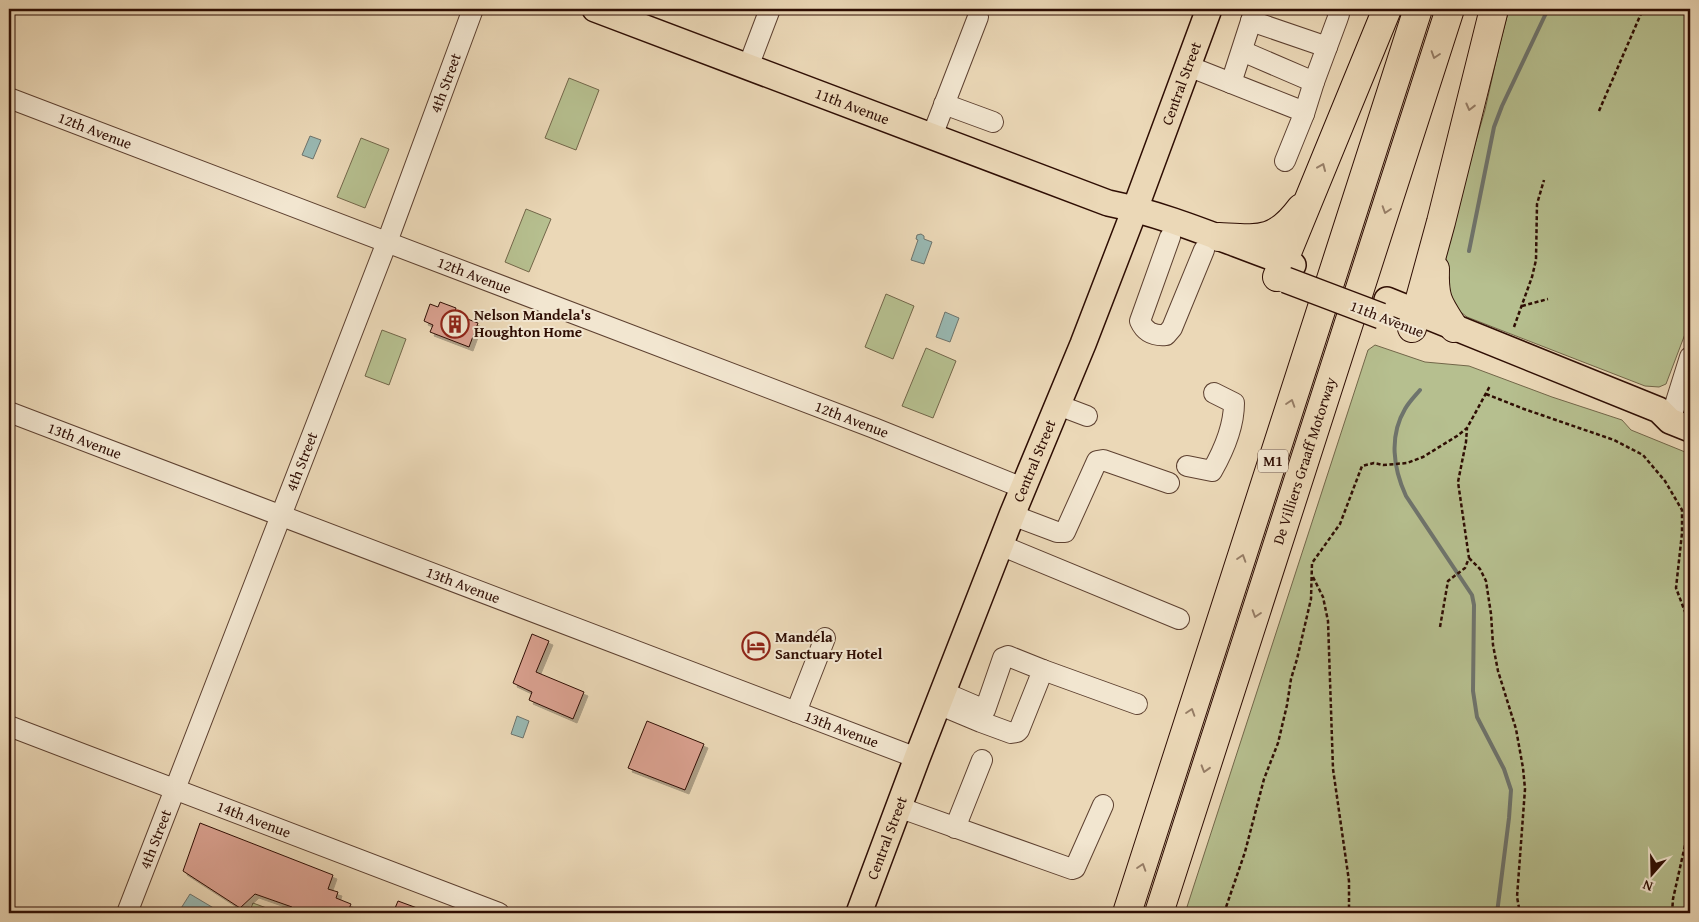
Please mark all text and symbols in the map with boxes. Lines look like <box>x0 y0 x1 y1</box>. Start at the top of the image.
street label: Central Street <box>1156 38 1206 128</box>
street label: 4th Street <box>425 49 466 116</box>
one-way arrow <box>1431 50 1441 59</box>
street label: 11th Avenue <box>812 82 892 129</box>
one-way arrow <box>1465 103 1476 111</box>
street label: 12th Avenue <box>55 107 135 154</box>
one-way arrow <box>1316 163 1327 172</box>
one-way arrow <box>1381 205 1391 214</box>
street label: 12th Avenue <box>434 251 514 299</box>
street label: 11th Avenue <box>1347 295 1427 342</box>
place label: Nelson Mandela's Houghton Home <box>474 304 591 342</box>
building icon: Nelson Mandela's Houghton Home <box>440 309 470 339</box>
street label: De Villiers Graaff Motorway <box>1267 374 1341 547</box>
street label: 12th Avenue <box>812 395 892 443</box>
one-way arrow <box>1286 399 1296 408</box>
street label: Central Street <box>1008 416 1061 505</box>
street label: 13th Avenue <box>45 417 125 464</box>
street label: 4th Street <box>280 428 323 494</box>
road number: M1 <box>1258 450 1288 472</box>
one-way arrow <box>1236 554 1246 562</box>
street label: 13th Avenue <box>423 561 503 608</box>
one-way arrow <box>1251 610 1261 618</box>
place label: Mandela Sanctuary Hotel <box>775 626 883 664</box>
hotel icon: Mandela Sanctuary Hotel <box>741 631 771 661</box>
street label: 13th Avenue <box>802 705 882 752</box>
one-way arrow <box>1186 709 1196 717</box>
one-way arrow <box>1201 764 1211 773</box>
street label: Central Street <box>861 793 912 883</box>
street label: 14th Avenue <box>214 795 294 843</box>
street label: 4th Street <box>134 806 176 872</box>
north arrow <box>1626 850 1676 900</box>
one-way arrow <box>1136 863 1146 872</box>
text: N <box>1639 875 1655 897</box>

